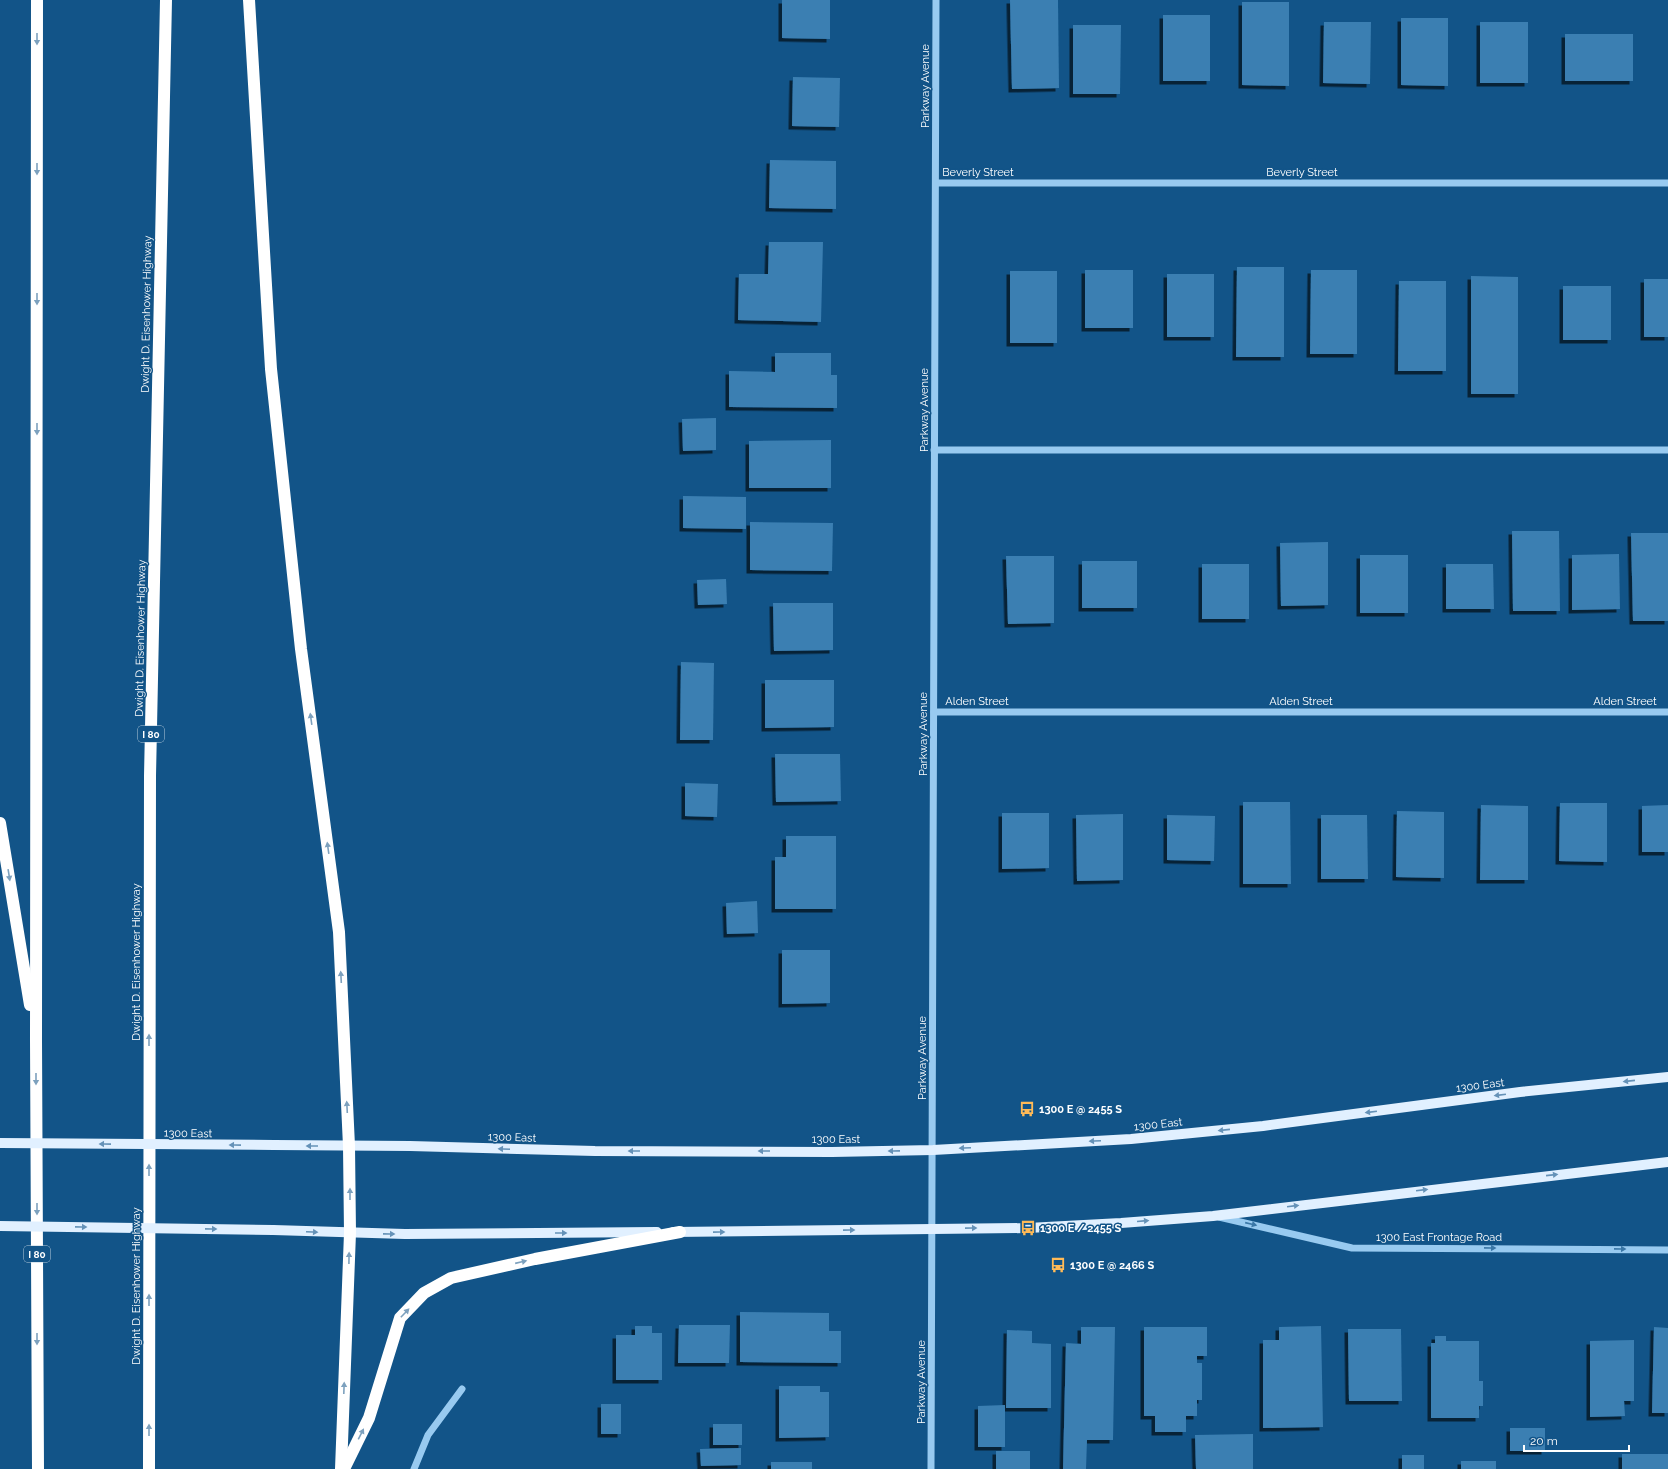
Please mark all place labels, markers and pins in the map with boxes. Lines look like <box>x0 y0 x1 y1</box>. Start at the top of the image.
bus stop icon: 1300 E @ 2455 S <box>1018 1100 1036 1118</box>
place label: 1300 E @ 2455 S <box>1039 1103 1122 1116</box>
bus stop icon: 1300 E / 2455 S <box>1019 1219 1037 1237</box>
place label: 1300 E / 2455 S <box>1040 1222 1122 1235</box>
bus stop icon: 1300 E @ 2466 S <box>1049 1256 1067 1274</box>
place label: 1300 E @ 2466 S <box>1070 1259 1154 1272</box>

